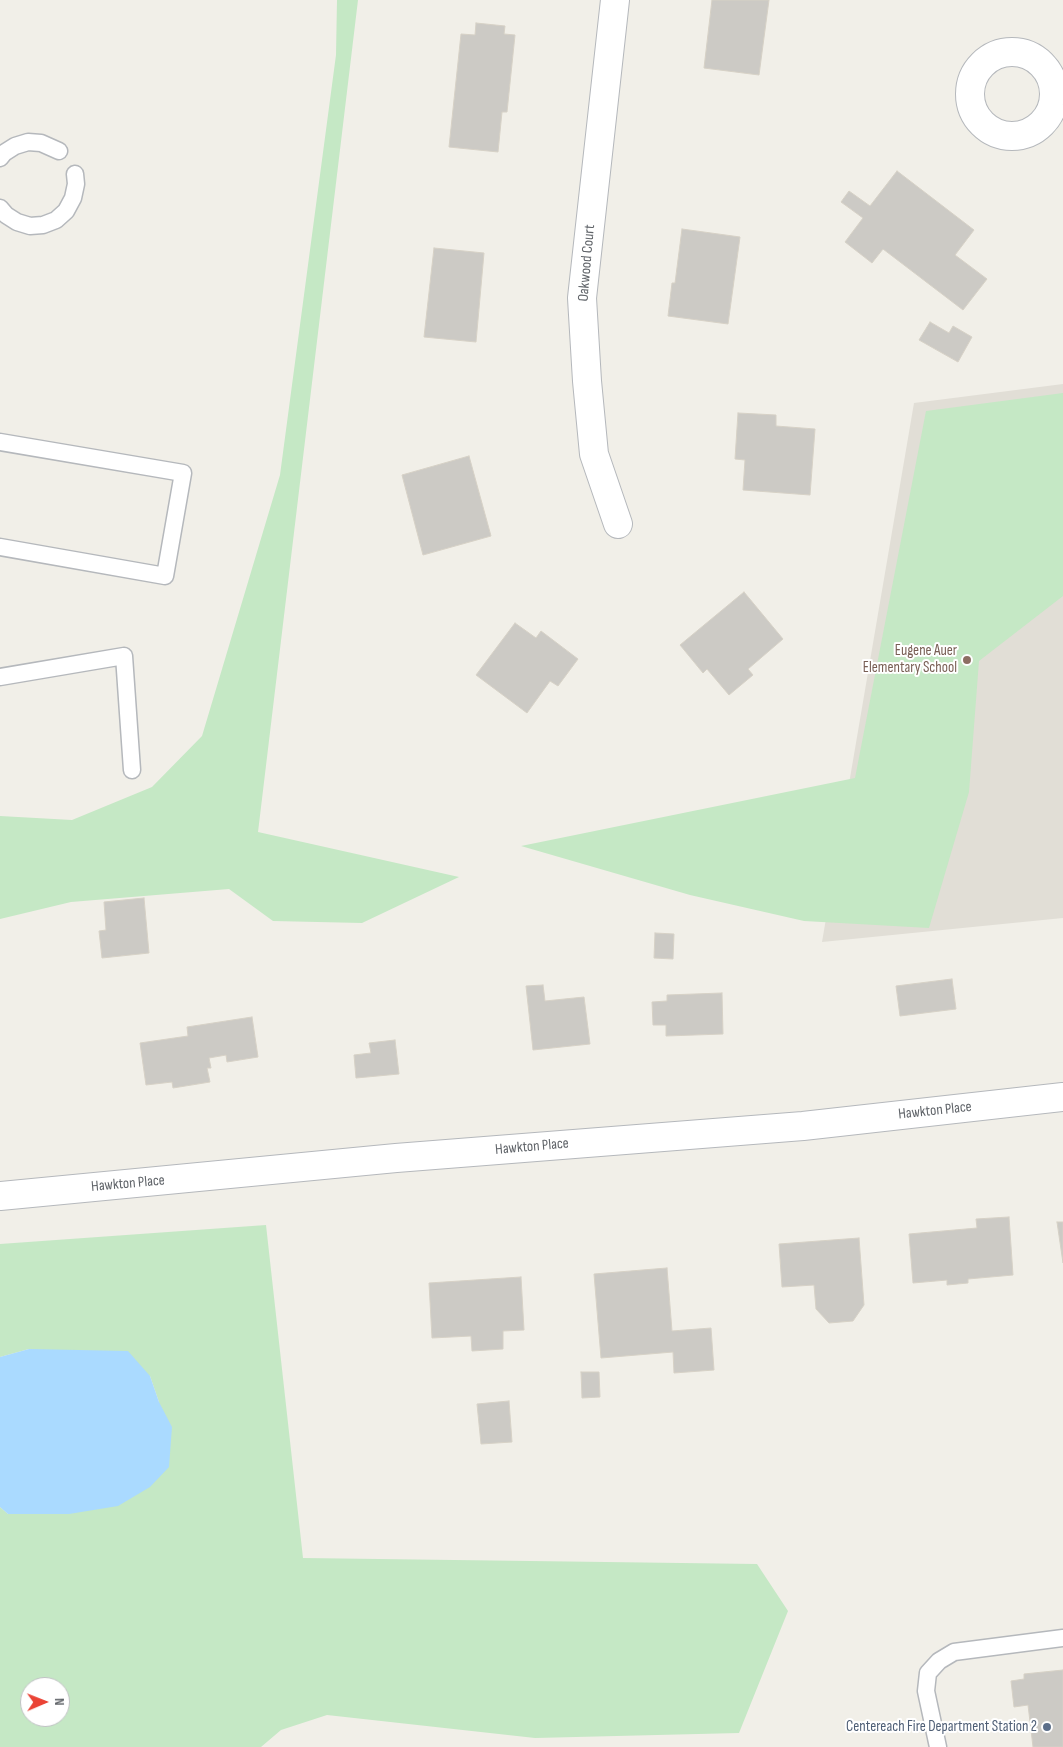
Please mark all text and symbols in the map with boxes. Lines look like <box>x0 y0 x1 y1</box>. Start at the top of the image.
street label: Oakwood Court <box>575 224 599 302</box>
place label: Eugene Auer Elementary School <box>863 642 957 677</box>
marker: Eugene Auer Elementary School <box>961 654 973 666</box>
street label: Hawkton Place <box>897 1098 973 1124</box>
street label: Hawkton Place <box>494 1135 570 1159</box>
street label: Hawkton Place <box>90 1172 166 1196</box>
north arrow <box>20 1677 70 1727</box>
text: N <box>51 1698 68 1706</box>
place label: Centereach Fire Department Station 2 <box>846 1718 1037 1736</box>
marker: Centereach Fire Department Station 2 <box>1041 1721 1053 1733</box>

